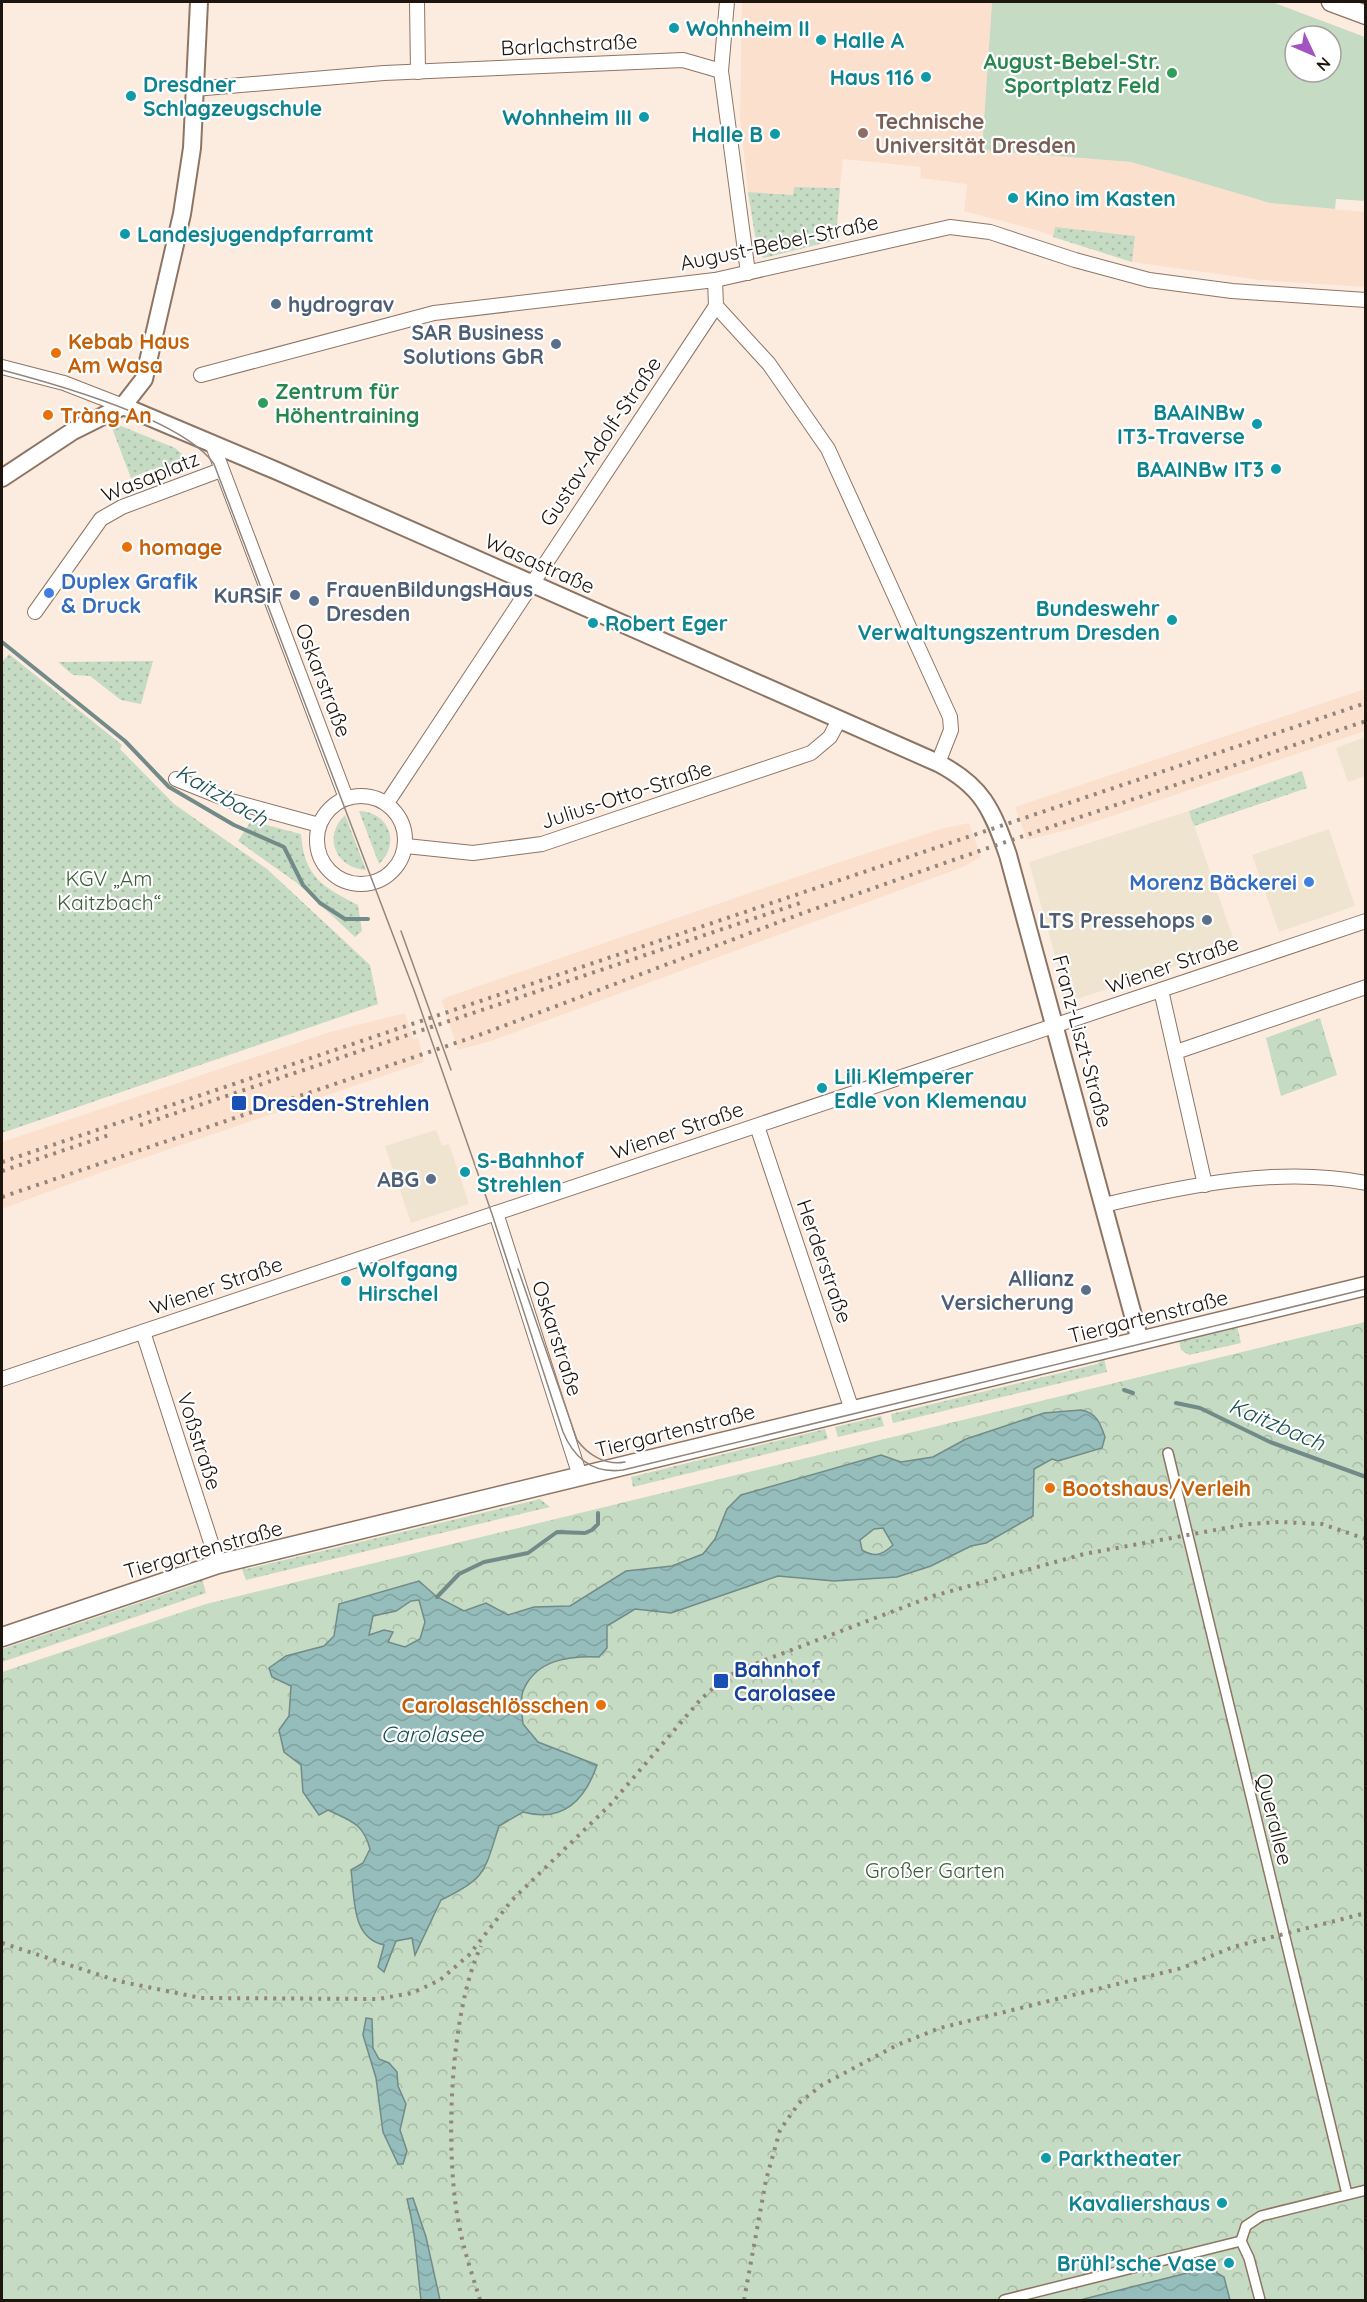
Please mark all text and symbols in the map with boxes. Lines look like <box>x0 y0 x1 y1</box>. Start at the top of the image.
place label: Wohnheim II <box>686 15 810 41</box>
marker: Wohnheim II <box>667 21 681 35</box>
north arrow <box>1283 24 1343 84</box>
street label: Barlachstraße <box>500 27 638 61</box>
place label: Halle A <box>833 27 905 53</box>
marker: Halle A <box>814 33 828 47</box>
place label: August-Bebel-Str. Sportplatz Feld <box>983 48 1160 98</box>
text: N <box>1313 53 1335 76</box>
place label: Haus 116 <box>830 64 914 90</box>
marker: August-Bebel-Str. Sportplatz Feld <box>1165 66 1179 80</box>
marker: Haus 116 <box>919 70 933 84</box>
place label: Dresdner Schlagzeugschule <box>143 71 322 121</box>
marker: Dresdner Schlagzeugschule <box>124 89 138 103</box>
place label: Wohnheim III <box>502 104 632 130</box>
place label: Technische Universität Dresden <box>875 108 1076 158</box>
marker: Wohnheim III <box>637 110 651 124</box>
place label: Halle B <box>692 121 763 147</box>
marker: Technische Universität Dresden <box>856 126 870 140</box>
marker: Halle B <box>768 127 782 141</box>
place label: Kino im Kasten <box>1025 185 1176 211</box>
marker: Kino im Kasten <box>1006 191 1020 205</box>
street label: August-Bebel-Straße <box>677 208 881 276</box>
place label: Landesjugendpfarramt <box>137 221 374 247</box>
marker: Landesjugendpfarramt <box>118 227 132 241</box>
place label: hydrograv <box>288 291 395 317</box>
marker: hydrograv <box>269 297 283 311</box>
place label: SAR Business Solutions GbR <box>403 319 544 369</box>
place label: Kebab Haus Am Wasa <box>68 328 190 378</box>
marker: SAR Business Solutions GbR <box>549 337 563 351</box>
marker: Kebab Haus Am Wasa <box>49 346 63 360</box>
street label: Gustav-Adolf-Straße <box>534 351 666 531</box>
place label: Zentrum für Höhentraining <box>275 378 419 428</box>
marker: Zentrum für Höhentraining <box>256 396 270 410</box>
place label: BAAINBw IT3-Traverse <box>1117 399 1245 449</box>
place label: Tràng An <box>60 402 152 428</box>
marker: Tràng An <box>41 408 55 422</box>
marker: BAAINBw IT3-Traverse <box>1250 417 1264 431</box>
street label: Wasaplatz <box>97 445 203 507</box>
place label: BAAINBw IT3 <box>1136 456 1264 482</box>
marker: BAAINBw IT3 <box>1269 462 1283 476</box>
street label: Wasastraße <box>481 527 599 599</box>
place label: homage <box>139 534 222 560</box>
marker: homage <box>120 540 134 554</box>
place label: Duplex Grafik & Druck <box>61 568 198 618</box>
place label: FrauenBildungsHaus Dresden <box>326 576 533 626</box>
place label: KuRSiF <box>213 582 283 608</box>
marker: Duplex Grafik & Druck <box>42 586 56 600</box>
marker: KuRSiF <box>288 588 302 602</box>
marker: FrauenBildungsHaus Dresden <box>307 594 321 608</box>
place label: Bundeswehr Verwaltungszentrum Dresden <box>858 595 1160 645</box>
place label: Robert Eger <box>605 610 728 636</box>
marker: Bundeswehr Verwaltungszentrum Dresden <box>1165 613 1179 627</box>
marker: Robert Eger <box>586 616 600 630</box>
street label: Oskarstraße <box>290 619 358 741</box>
street label: Julius-Otto-Straße <box>537 754 715 834</box>
water label: Kaitzbach <box>171 758 273 833</box>
park label: KGV „Am Kaitzbach“ <box>57 865 161 915</box>
place label: Morenz Bäckerei <box>1129 869 1297 895</box>
marker: Morenz Bäckerei <box>1302 875 1316 889</box>
place label: LTS Pressehops <box>1039 907 1195 933</box>
marker: LTS Pressehops <box>1200 913 1214 927</box>
street label: Wiener Straße <box>1102 929 1242 999</box>
street label: Franz-Liszt-Straße <box>1047 952 1119 1130</box>
place label: Lili Klemperer Edle von Klemenau <box>834 1063 1027 1113</box>
marker: Lili Klemperer Edle von Klemenau <box>815 1081 829 1095</box>
place label: Dresden-Strehlen <box>252 1090 429 1116</box>
marker: Dresden-Strehlen <box>230 1094 248 1112</box>
street label: Wiener Straße <box>607 1095 747 1165</box>
place label: S-Bahnhof Strehlen <box>477 1147 585 1197</box>
marker: S-Bahnhof Strehlen <box>458 1165 472 1179</box>
place label: ABG <box>377 1166 419 1192</box>
marker: ABG <box>424 1172 438 1186</box>
street label: Herderstraße <box>792 1196 858 1326</box>
street label: Wiener Straße <box>146 1250 286 1320</box>
place label: Wolfgang Hirschel <box>358 1256 458 1306</box>
place label: Allianz Versicherung <box>941 1265 1074 1315</box>
marker: Wolfgang Hirschel <box>339 1274 353 1288</box>
street label: Oskarstraße <box>527 1277 589 1399</box>
marker: Allianz Versicherung <box>1079 1283 1093 1297</box>
street label: Tiergartenstraße <box>1065 1284 1231 1348</box>
street label: Voßstraße <box>172 1389 228 1493</box>
water label: Kaitzbach <box>1225 1391 1330 1457</box>
street label: Tiergartenstraße <box>592 1398 758 1462</box>
place label: Bootshaus/Verleih <box>1062 1475 1251 1501</box>
marker: Bootshaus/Verleih <box>1043 1481 1057 1495</box>
street label: Tiergartenstraße <box>121 1514 285 1584</box>
place label: Bahnhof Carolasee <box>734 1656 836 1706</box>
marker: Bahnhof Carolasee <box>712 1672 730 1690</box>
place label: Carolaschlösschen <box>402 1692 589 1718</box>
marker: Carolaschlösschen <box>594 1698 608 1712</box>
water label: Carolasee <box>381 1720 485 1748</box>
street label: Querallee <box>1251 1770 1299 1868</box>
park label: Großer Garten <box>865 1857 1005 1883</box>
place label: Parktheater <box>1058 2145 1181 2171</box>
marker: Parktheater <box>1039 2151 1053 2165</box>
place label: Kavaliershaus <box>1068 2190 1210 2216</box>
marker: Kavaliershaus <box>1215 2196 1229 2210</box>
place label: Brühl’sche Vase <box>1057 2250 1217 2276</box>
marker: Brühl’sche Vase <box>1222 2256 1236 2270</box>

